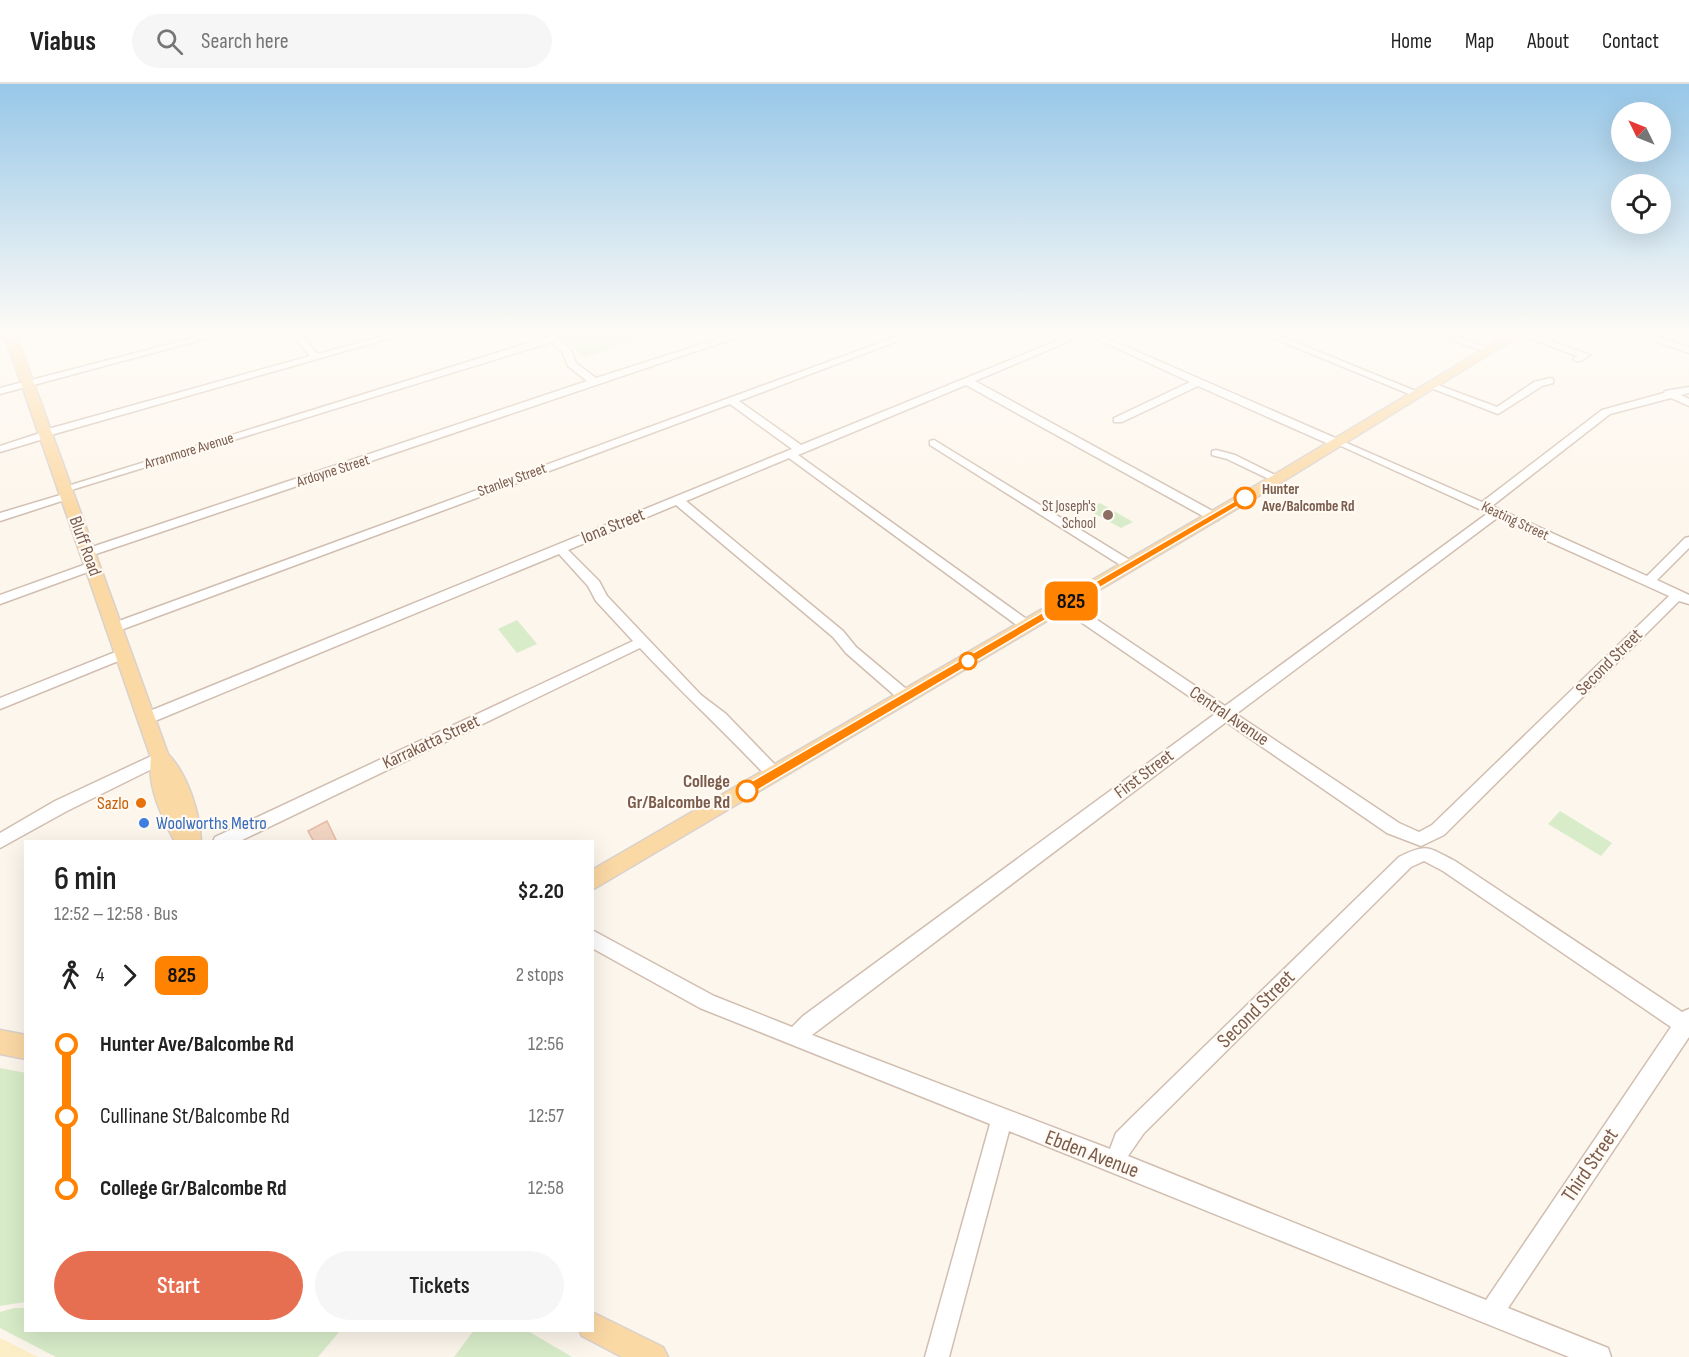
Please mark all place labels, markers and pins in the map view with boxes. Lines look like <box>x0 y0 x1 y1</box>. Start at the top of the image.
place label: Hunter Ave/Balcombe Rd <box>1261 480 1355 516</box>
marker: Hunter Ave/Balcombe Rd <box>1234 487 1256 509</box>
place label: St Joseph's School <box>1042 497 1096 533</box>
marker: St Joseph's School <box>1101 508 1115 522</box>
unlabelled marker <box>959 652 977 670</box>
place label: College Gr/Balcombe Rd <box>627 771 730 813</box>
marker: College Gr/Balcombe Rd <box>736 780 758 802</box>
place label: Sazlo <box>97 793 129 814</box>
marker: Sazlo <box>134 796 148 810</box>
place label: Woolworths Metro <box>156 813 267 834</box>
marker: Woolworths Metro <box>137 816 151 830</box>

